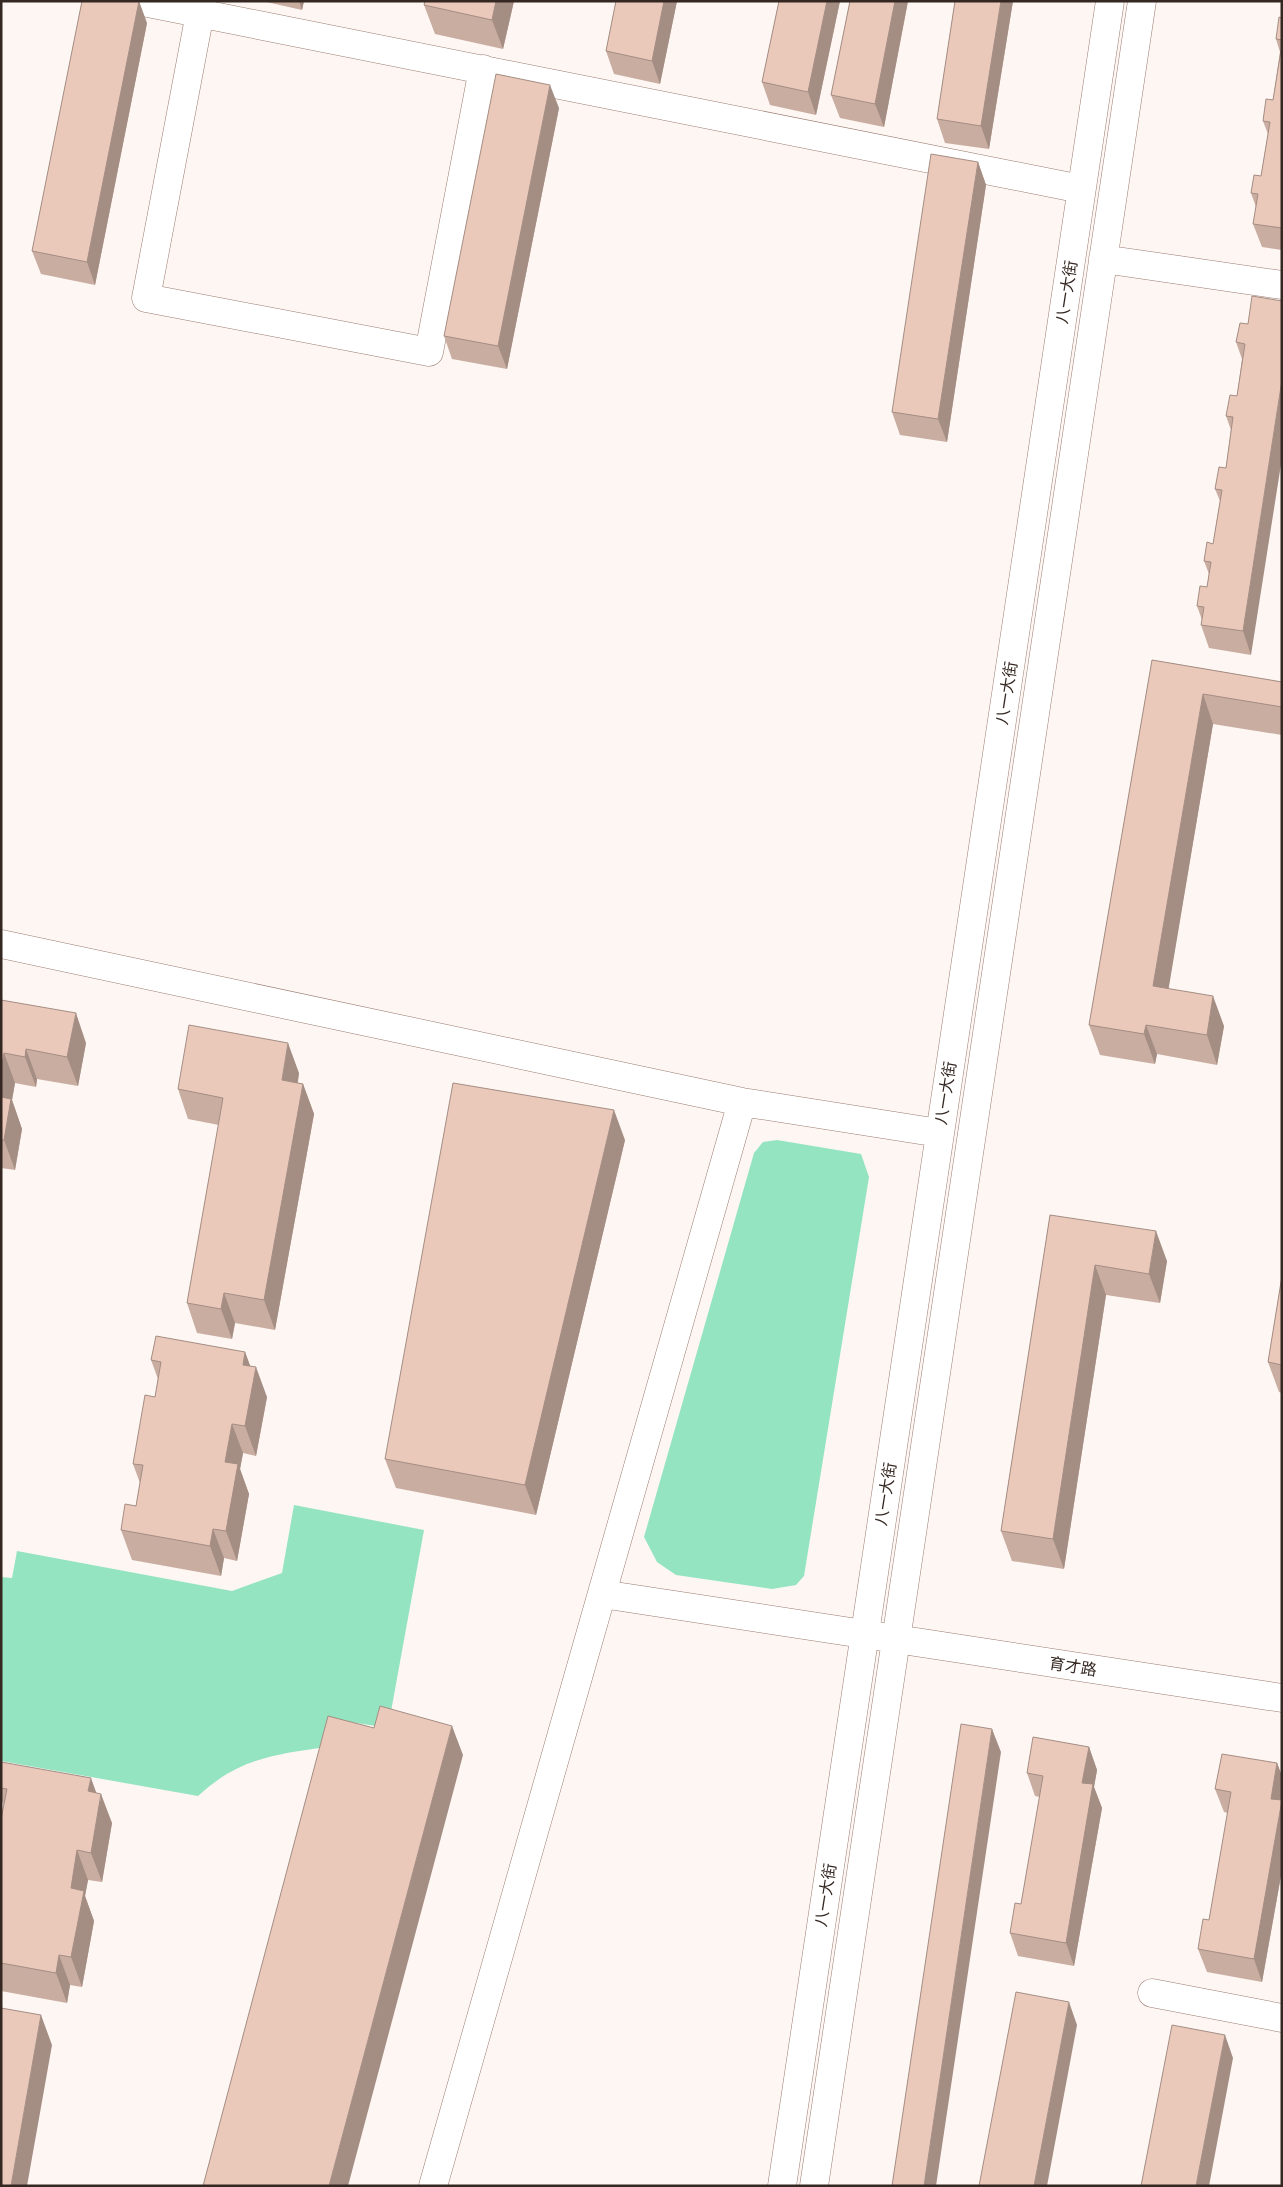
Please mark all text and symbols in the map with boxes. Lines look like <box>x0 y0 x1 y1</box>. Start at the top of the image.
street label: 八一大街 <box>1051 259 1081 325</box>
street label: 八一大街 <box>991 660 1021 726</box>
street label: 八一大街 <box>930 1060 960 1126</box>
street label: 八一大街 <box>870 1461 900 1527</box>
street label: 育才路 <box>1048 1652 1098 1680</box>
street label: 八一大街 <box>810 1862 840 1928</box>

